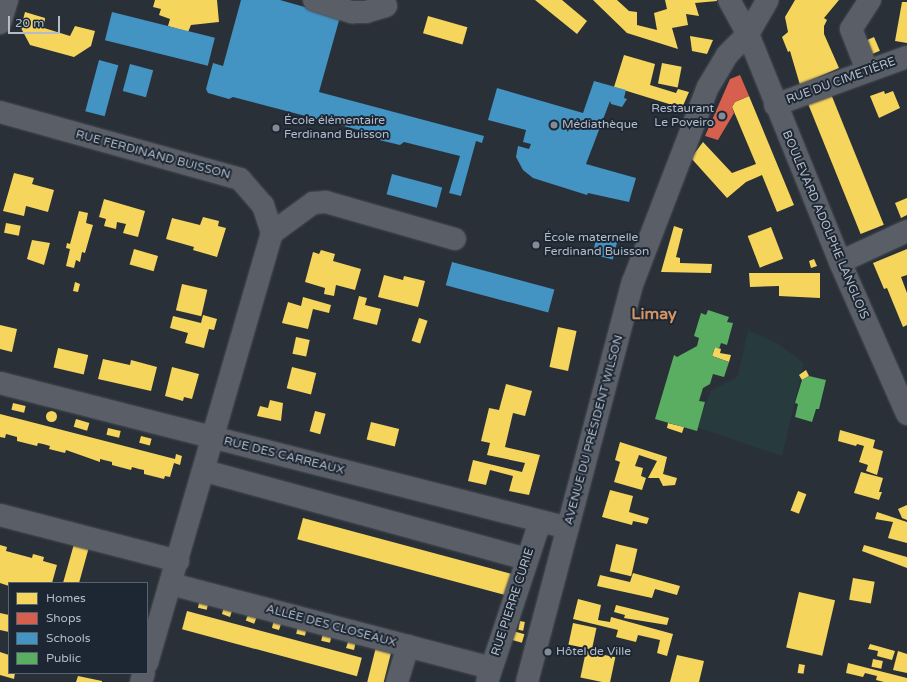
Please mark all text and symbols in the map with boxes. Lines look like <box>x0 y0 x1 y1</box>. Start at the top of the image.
scale bar <box>10 8 62 34</box>
text: 20 m <box>15 16 44 30</box>
street label: RUE DU CIMETIÈRE <box>784 55 898 107</box>
place label: Restaurant Le Poveiro <box>651 102 714 130</box>
marker: Restaurant Le Poveiro <box>717 111 727 121</box>
place label: École élémentaire Ferdinand Buisson <box>284 114 389 142</box>
place label: Médiathèque <box>562 118 638 132</box>
marker: Médiathèque <box>549 120 559 130</box>
marker: École élémentaire Ferdinand Buisson <box>271 123 281 133</box>
street label: RUE FERDINAND BUISSON <box>74 127 232 183</box>
street label: BOULEVARD ADOLPHE LANGLOIS <box>779 129 871 321</box>
place label: École maternelle Ferdinand Buisson <box>544 231 649 259</box>
marker: École maternelle Ferdinand Buisson <box>531 240 541 250</box>
district label: Limay <box>631 304 677 324</box>
street label: AVENUE DU PRÉSIDENT WILSON <box>562 333 626 527</box>
street label: RUE DES CARREAUX <box>222 434 346 478</box>
street label: RUE PIERRE CURIE <box>489 546 537 658</box>
legend <box>8 582 148 674</box>
text: Homes <box>46 591 86 605</box>
street label: ALLÉE DES CLOSEAUX <box>264 602 398 650</box>
text: Shops <box>46 611 81 625</box>
text: Schools <box>46 631 90 645</box>
place label: Hôtel de Ville <box>556 645 631 659</box>
marker: Hôtel de Ville <box>543 647 553 657</box>
text: Public <box>46 651 81 665</box>

